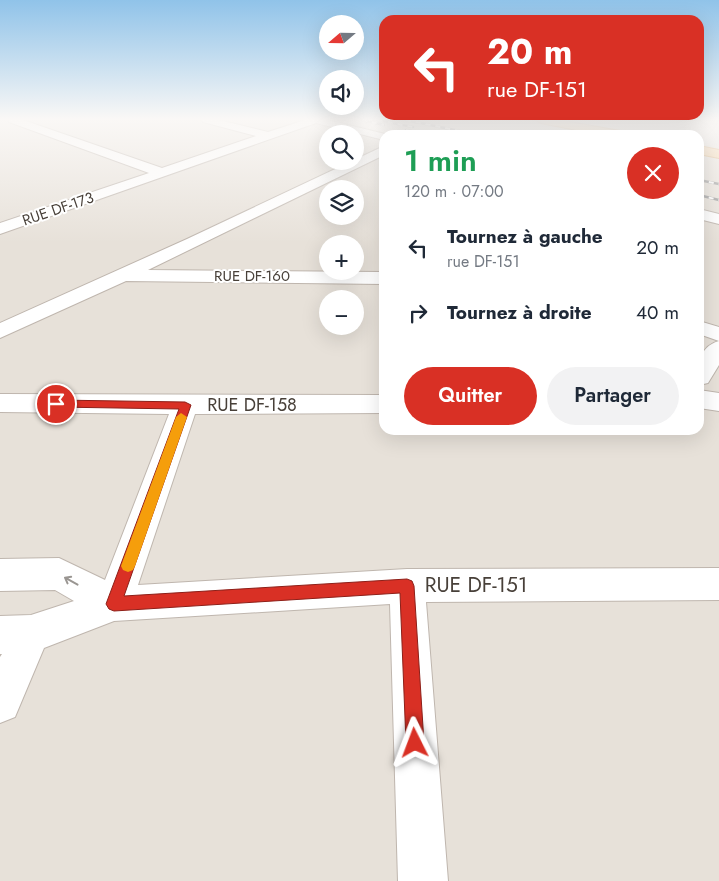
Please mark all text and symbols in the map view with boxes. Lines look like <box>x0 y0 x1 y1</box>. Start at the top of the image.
north arrow <box>319 15 364 60</box>
map controls <box>319 15 364 335</box>
text: 20 m <box>487 27 572 77</box>
icon: left <box>404 35 469 100</box>
button: sound <box>319 70 364 115</box>
text: rue DF-151 <box>487 73 587 105</box>
button: search <box>319 125 364 170</box>
text: 1 min <box>404 139 477 182</box>
button: close <box>627 147 679 199</box>
button: layers <box>319 180 364 225</box>
text: 120 m · 07:00 <box>404 180 504 203</box>
street label: RUE DF-173 <box>19 187 97 231</box>
text: Tournez à gauche <box>447 223 603 250</box>
icon: left <box>404 234 432 262</box>
text: 20 m <box>636 234 679 261</box>
button: + <box>319 235 364 280</box>
text: rue DF-151 <box>447 250 520 273</box>
street label: RUE DF-160 <box>214 265 290 287</box>
button: − <box>319 290 364 335</box>
icon: right <box>404 299 432 327</box>
text: Tournez à droite <box>447 299 592 326</box>
text: 40 m <box>636 299 679 326</box>
button: Quitter <box>404 367 537 425</box>
button: Partager <box>547 367 679 425</box>
pin <box>35 383 77 425</box>
icon: arrive <box>42 390 70 418</box>
street label: RUE DF-158 <box>207 392 297 418</box>
street label: RUE DF-151 <box>425 570 527 600</box>
one-way arrow <box>64 575 79 585</box>
position arrow <box>388 716 440 768</box>

